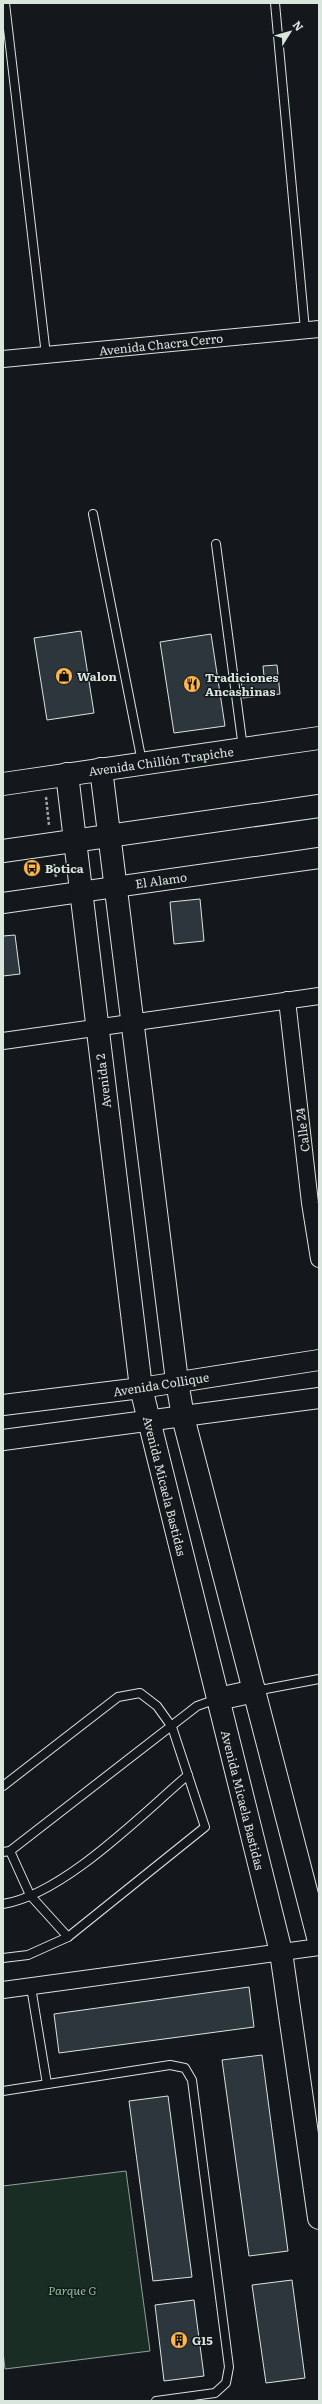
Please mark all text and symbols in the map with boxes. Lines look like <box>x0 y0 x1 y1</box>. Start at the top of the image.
north arrow <box>270 12 310 52</box>
text: N <box>290 17 308 34</box>
street label: Avenida Chacra Cerro <box>98 329 224 359</box>
shop icon: Walon <box>54 666 74 686</box>
place label: Walon <box>77 667 117 685</box>
place label: Tradiciones Ancashinas <box>205 668 279 700</box>
restaurant icon: Tradiciones Ancashinas <box>182 674 202 694</box>
street label: Avenida Chillón Trapiche <box>87 742 235 780</box>
bus stop icon: Botica <box>22 858 42 878</box>
place label: Botica <box>45 859 84 877</box>
street label: El Alamo <box>134 867 188 893</box>
street label: Avenida 2 <box>91 1053 115 1109</box>
street label: Calle 24 <box>290 1107 314 1153</box>
street label: Avenida Collique <box>112 1368 210 1400</box>
street label: Avenida Micaela Bastidas <box>139 1414 191 1558</box>
street label: Avenida Micaela Bastidas <box>217 1728 269 1872</box>
park label: Parque G <box>48 2281 96 2299</box>
building icon: G15 <box>169 2330 189 2350</box>
place label: G15 <box>192 2331 213 2349</box>

